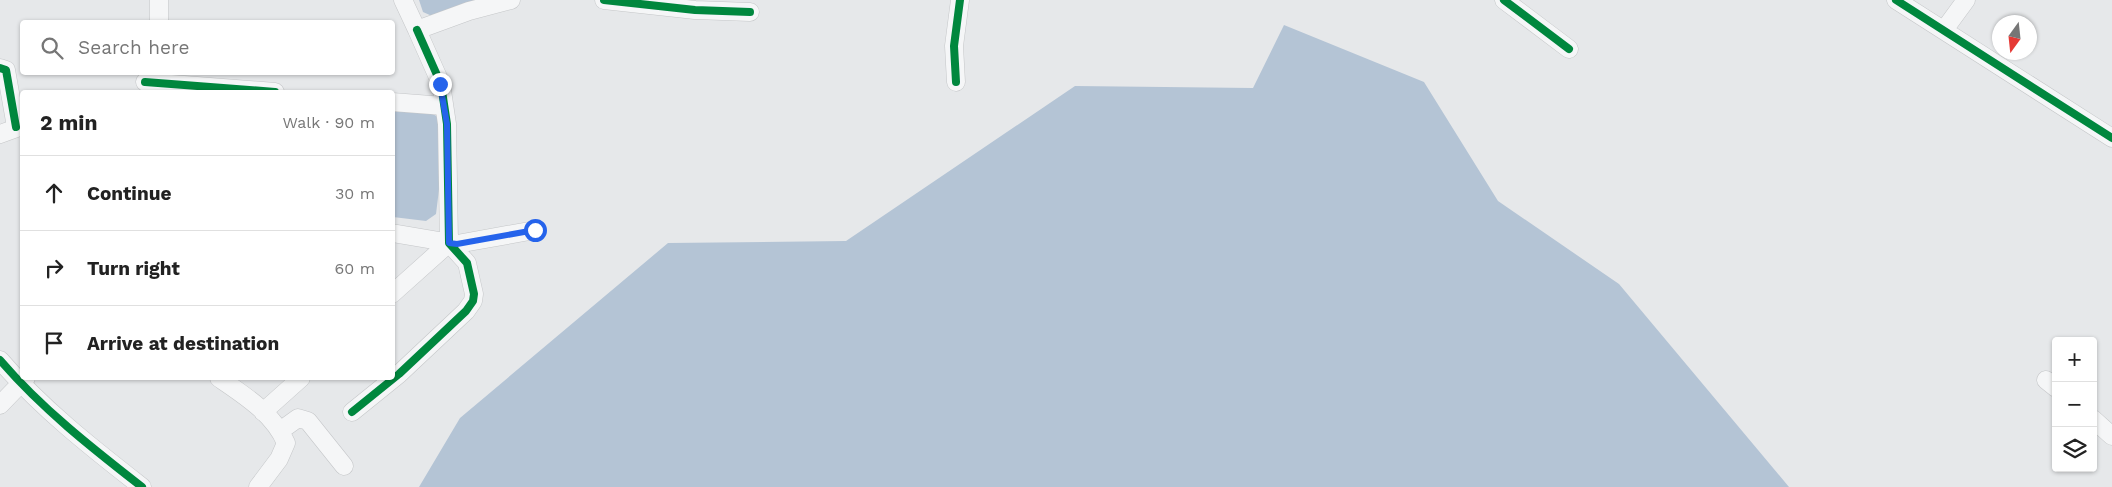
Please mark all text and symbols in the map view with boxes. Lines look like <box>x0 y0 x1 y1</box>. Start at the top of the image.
north arrow <box>1992 15 2037 60</box>
search box <box>20 20 395 75</box>
icon: search <box>38 34 66 62</box>
text: Search here <box>78 36 189 59</box>
route end <box>429 73 452 96</box>
text: 2 min <box>40 110 97 135</box>
text: Walk · 90 m <box>283 113 375 132</box>
icon: ahead <box>40 179 68 207</box>
text: Continue <box>87 182 171 205</box>
text: 30 m <box>335 184 375 203</box>
route start <box>524 219 547 242</box>
icon: right <box>40 254 68 282</box>
text: Turn right <box>87 257 180 280</box>
text: 60 m <box>335 259 375 278</box>
icon: arrive <box>40 329 68 357</box>
text: Arrive at destination <box>87 332 279 355</box>
map controls <box>2052 337 2097 472</box>
button: + <box>2052 337 2097 382</box>
button: − <box>2052 382 2097 427</box>
button: layers <box>2052 427 2097 472</box>

